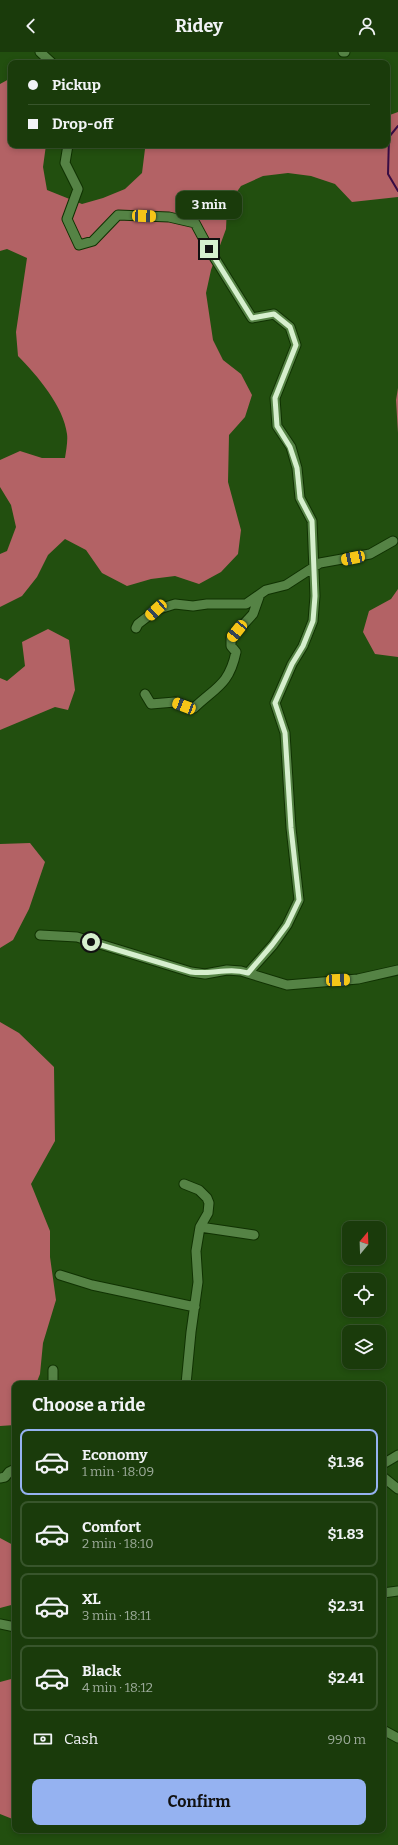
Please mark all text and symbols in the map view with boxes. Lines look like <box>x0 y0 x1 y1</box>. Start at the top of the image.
icon: back <box>20 15 42 37</box>
text: Ridey <box>175 15 223 37</box>
icon: person <box>356 15 378 37</box>
text: Pickup <box>52 76 101 94</box>
text: Drop-off <box>52 115 113 133</box>
callout: 3 min <box>176 191 242 219</box>
text: 3 min <box>192 197 226 212</box>
car <box>132 210 156 222</box>
route end <box>200 240 218 258</box>
car <box>340 550 366 566</box>
car <box>143 598 169 622</box>
car <box>225 618 249 644</box>
car <box>171 696 197 716</box>
route start <box>82 933 100 951</box>
car <box>326 973 350 987</box>
north arrow <box>342 1221 386 1265</box>
map controls <box>342 1221 386 1369</box>
button: locate <box>342 1273 386 1317</box>
button: layers <box>342 1325 386 1369</box>
text: Choose a ride <box>32 1394 145 1416</box>
icon: car <box>34 1444 70 1480</box>
text: Economy <box>82 1446 148 1464</box>
text: $1.36 <box>327 1453 364 1471</box>
text: 1 min · 18:09 <box>82 1464 154 1479</box>
icon: car <box>34 1516 70 1552</box>
text: Comfort <box>82 1518 141 1536</box>
text: $1.83 <box>327 1525 364 1543</box>
text: 2 min · 18:10 <box>82 1536 154 1551</box>
icon: car <box>34 1588 70 1624</box>
text: XL <box>82 1590 101 1608</box>
text: $2.31 <box>328 1597 364 1615</box>
text: 3 min · 18:11 <box>82 1608 151 1623</box>
icon: car <box>34 1660 70 1696</box>
text: Black <box>82 1662 121 1680</box>
text: $2.41 <box>328 1669 364 1687</box>
text: 4 min · 18:12 <box>82 1680 153 1695</box>
icon: cash <box>32 1728 54 1750</box>
text: Cash <box>64 1730 98 1748</box>
text: 990 m <box>327 1732 366 1747</box>
button: Confirm <box>32 1779 366 1825</box>

